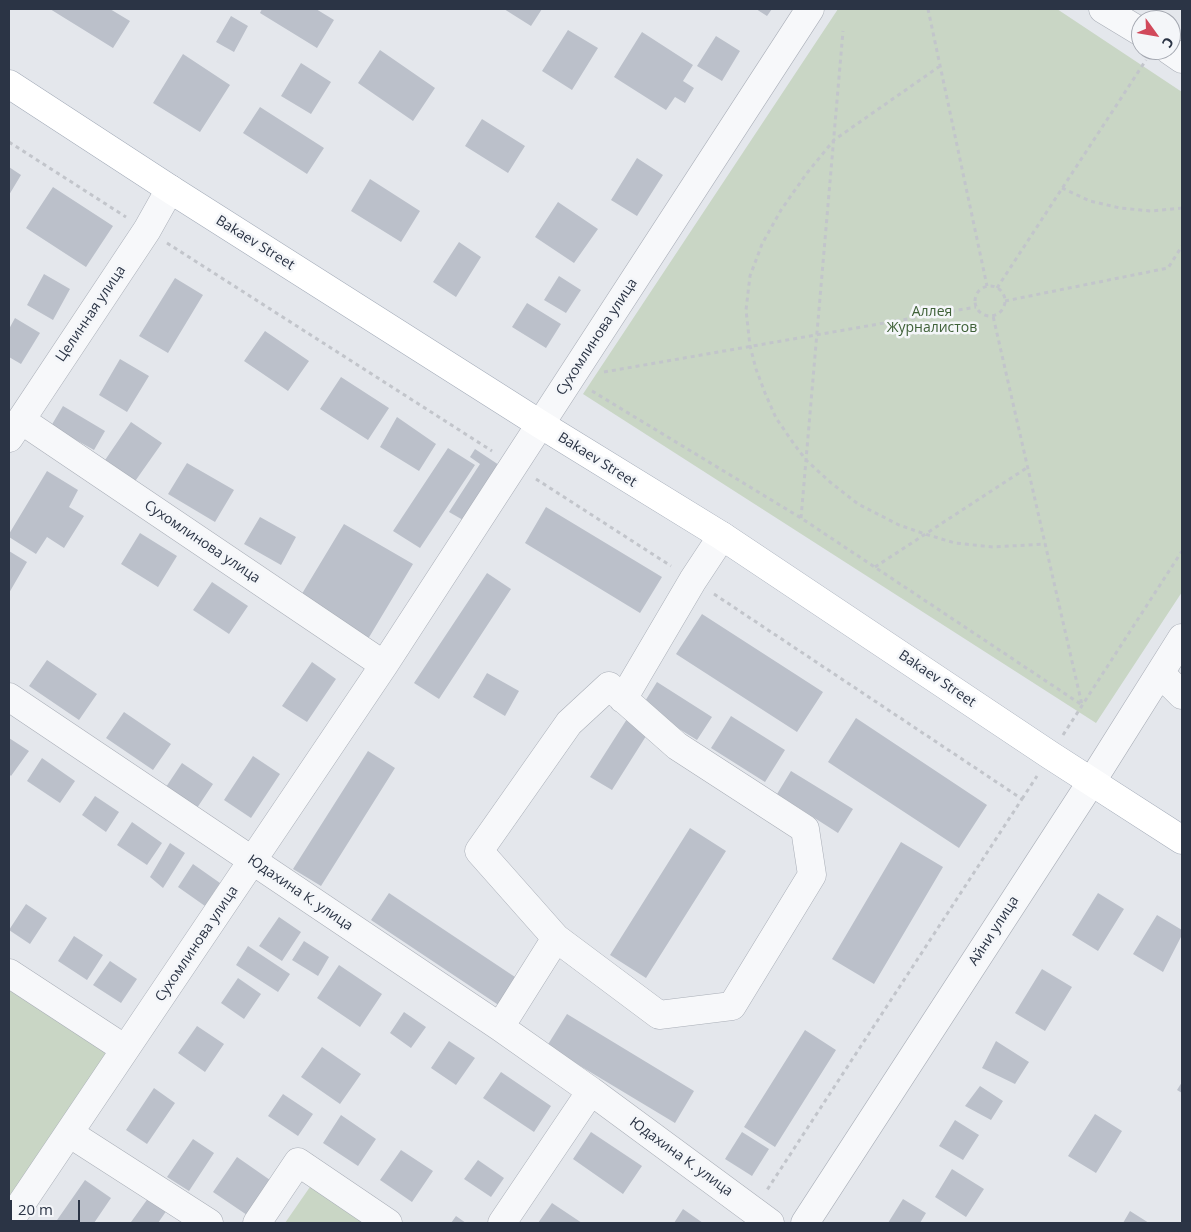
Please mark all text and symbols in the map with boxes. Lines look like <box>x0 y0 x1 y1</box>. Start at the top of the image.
north arrow <box>1131 10 1181 60</box>
text: С <box>1158 34 1179 51</box>
street label: Bakaev Street <box>213 212 297 274</box>
street label: Целинная улица <box>53 263 129 365</box>
street label: Сухомлинова улица <box>553 275 641 399</box>
park label: Аллея Журналистов <box>887 304 977 336</box>
street label: Bakaev Street <box>555 429 639 491</box>
street label: Сухомлинова улица <box>141 497 263 587</box>
street label: Bakaev Street <box>895 647 979 711</box>
street label: Юдахина К. улица <box>244 852 356 934</box>
street label: Сухомлинова улица <box>152 883 242 1005</box>
street label: Айни улица <box>965 893 1023 969</box>
street label: Юдахина К. улица <box>626 1114 736 1200</box>
scale bar <box>12 1190 82 1222</box>
text: 20 m <box>18 1199 53 1219</box>

